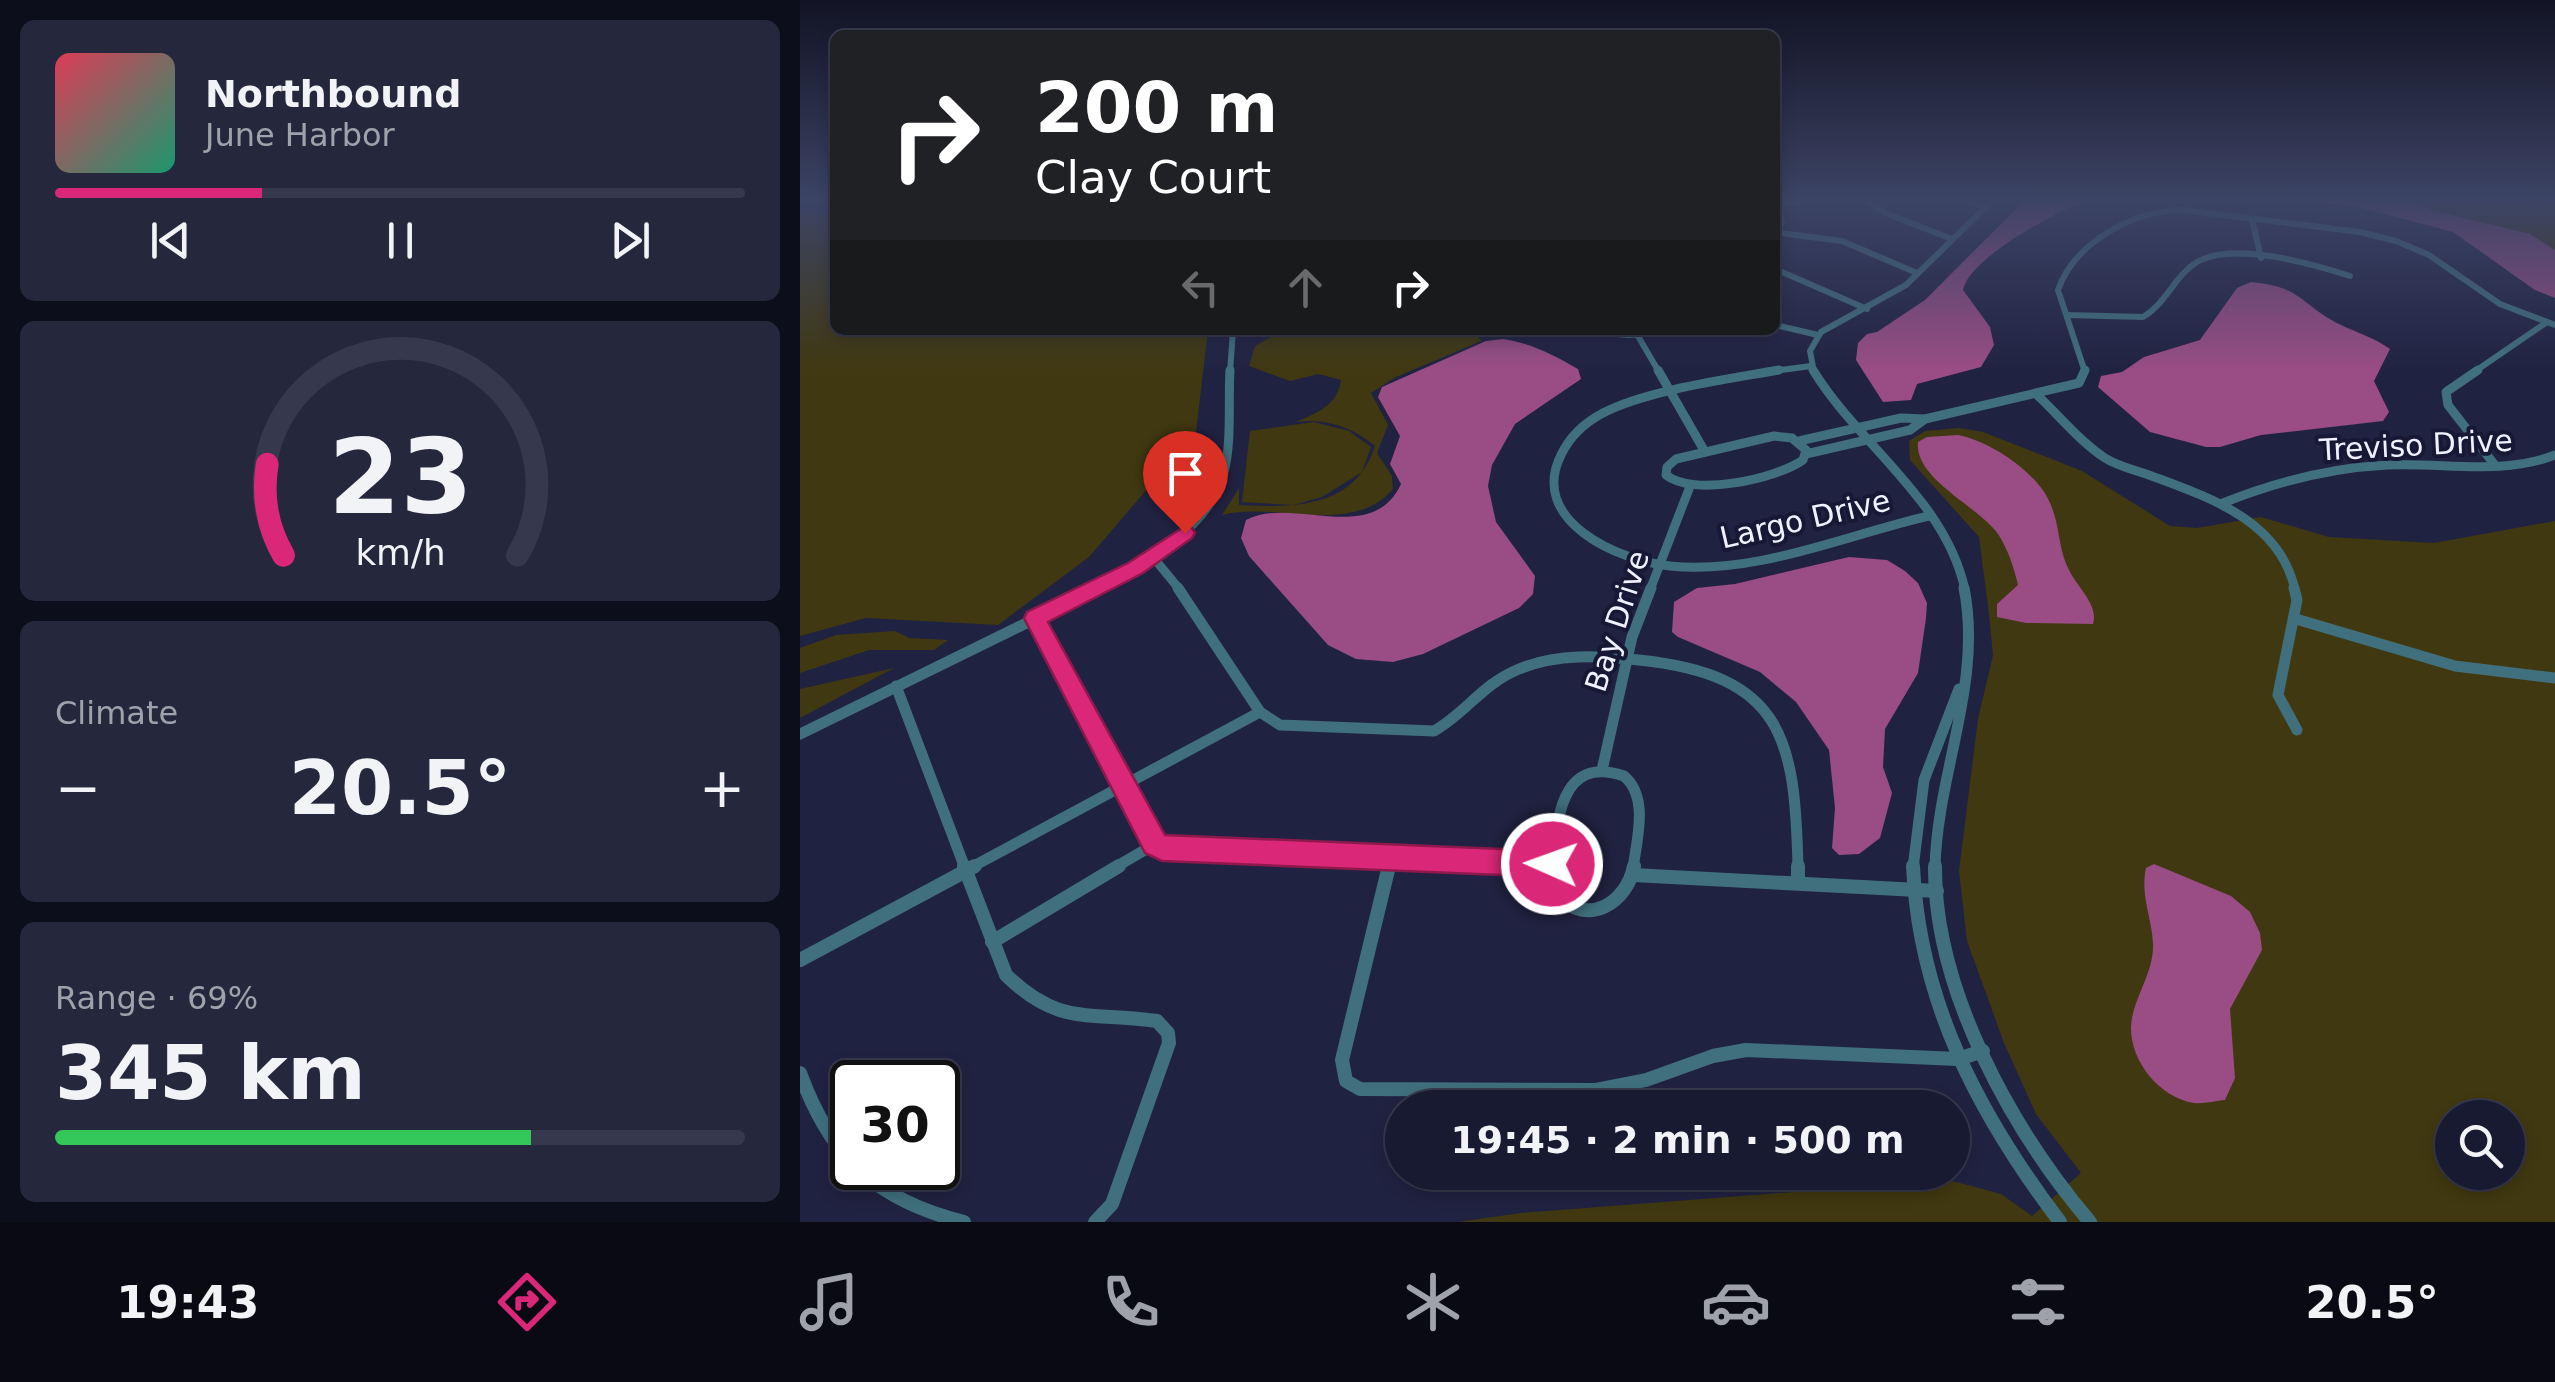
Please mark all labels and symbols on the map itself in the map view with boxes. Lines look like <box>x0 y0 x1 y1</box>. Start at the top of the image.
street label: Treviso Drive <box>2317 422 2514 468</box>
pin <box>1143 431 1228 534</box>
street label: Largo Drive <box>1716 482 1894 556</box>
street label: Bay Drive <box>1578 546 1656 696</box>
position arrow <box>1500 812 1604 916</box>
speed limit sign: 30 <box>830 1060 960 1190</box>

